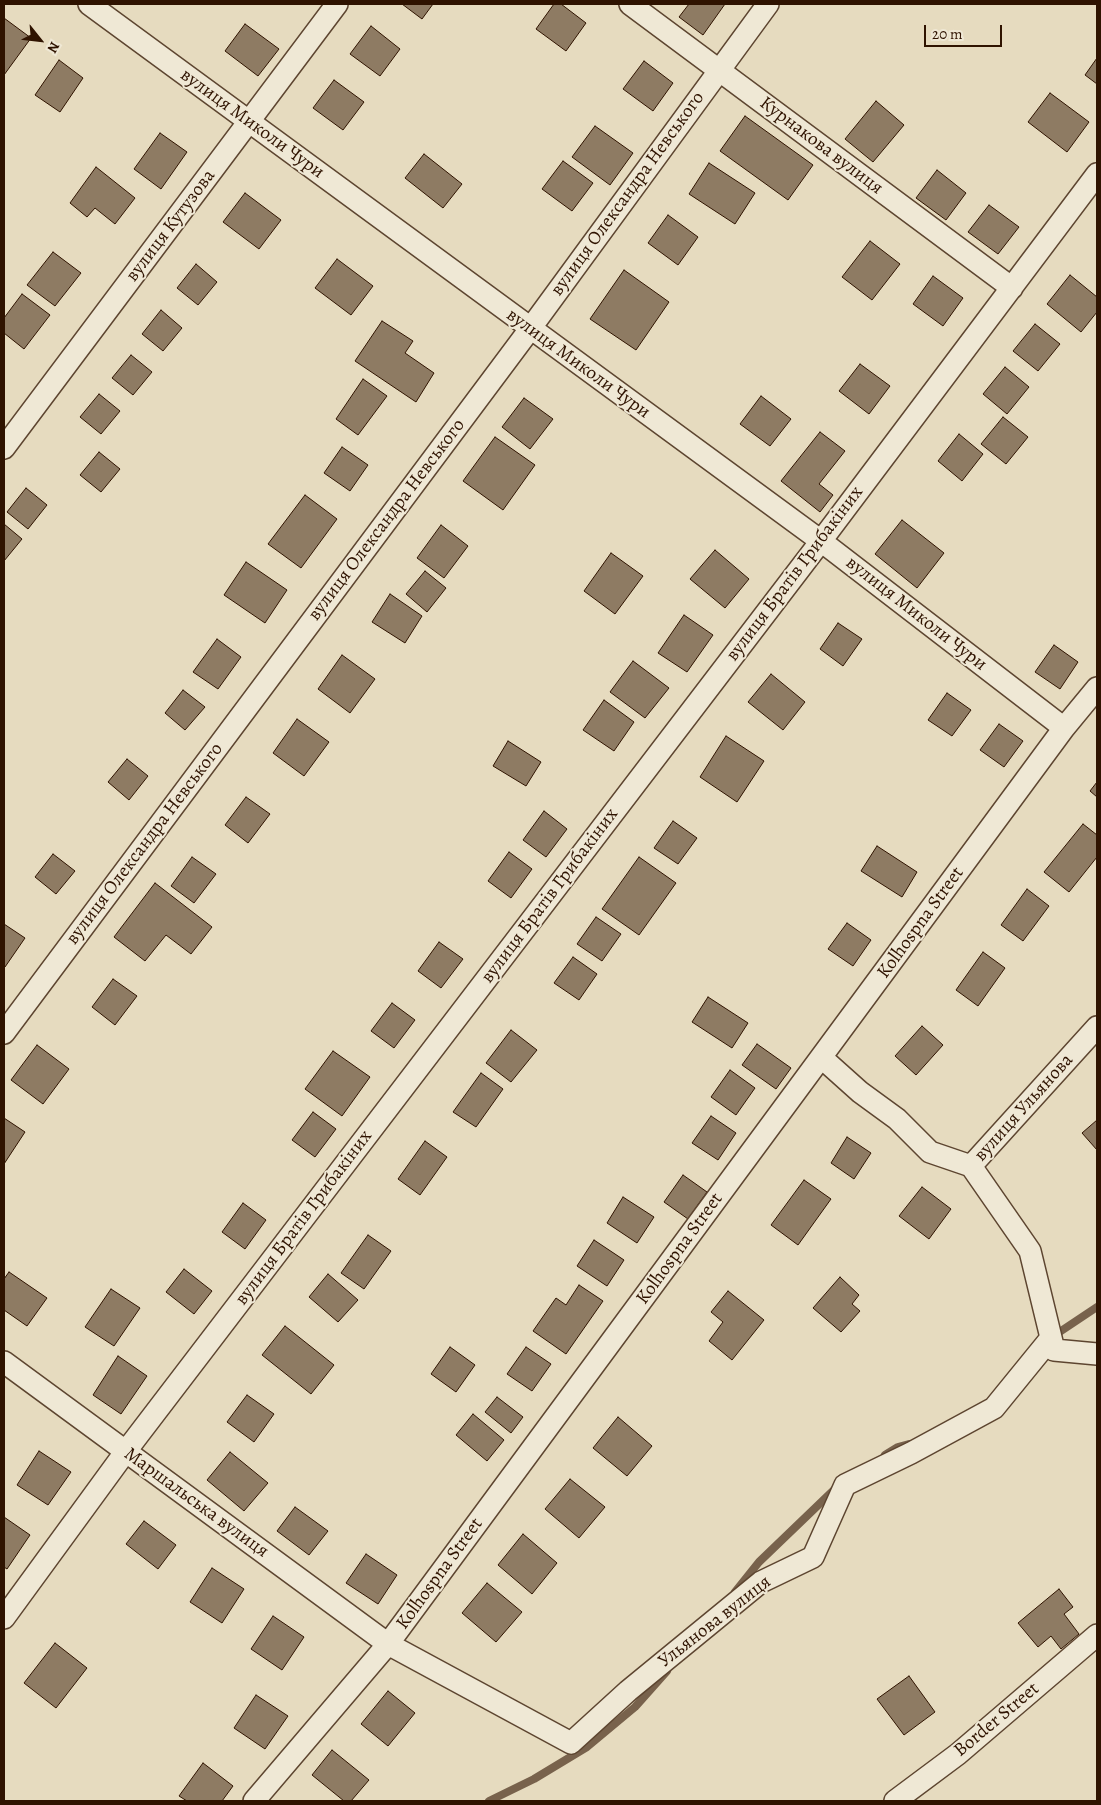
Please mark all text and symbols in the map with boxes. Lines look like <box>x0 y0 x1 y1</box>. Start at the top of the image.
north arrow <box>15 15 65 65</box>
scale bar <box>926 15 1004 47</box>
text: 20 m <box>932 24 963 44</box>
text: N <box>43 38 64 57</box>
street label: вулиця Миколи Чури <box>175 64 329 184</box>
street label: вулиця Олександра Невського <box>546 87 710 301</box>
street label: Курнакова вулиця <box>755 92 887 200</box>
street label: вулиця Кутузова <box>121 165 221 287</box>
street label: вулиця Миколи Чури <box>501 304 655 424</box>
street label: вулиця Олександра Невського <box>304 415 470 625</box>
street label: вулиця Братів Грибакіних <box>722 482 868 666</box>
street label: вулиця Миколи Чури <box>841 552 991 676</box>
street label: вулиця Олександра Невського <box>62 739 228 949</box>
street label: вулиця Братів Грибакіних <box>477 804 623 988</box>
street label: Kolhospna Street <box>873 863 969 983</box>
street label: вулиця Ульянова <box>970 1049 1078 1167</box>
street label: вулиця Братів Грибакіних <box>231 1126 377 1310</box>
street label: Kolhospna Street <box>632 1189 728 1309</box>
street label: Маршальська вулиця <box>119 1443 273 1563</box>
street label: Kolhospna Street <box>392 1514 488 1634</box>
street label: Ульянова вулиця <box>654 1571 776 1673</box>
street label: Border Street <box>950 1678 1044 1762</box>

